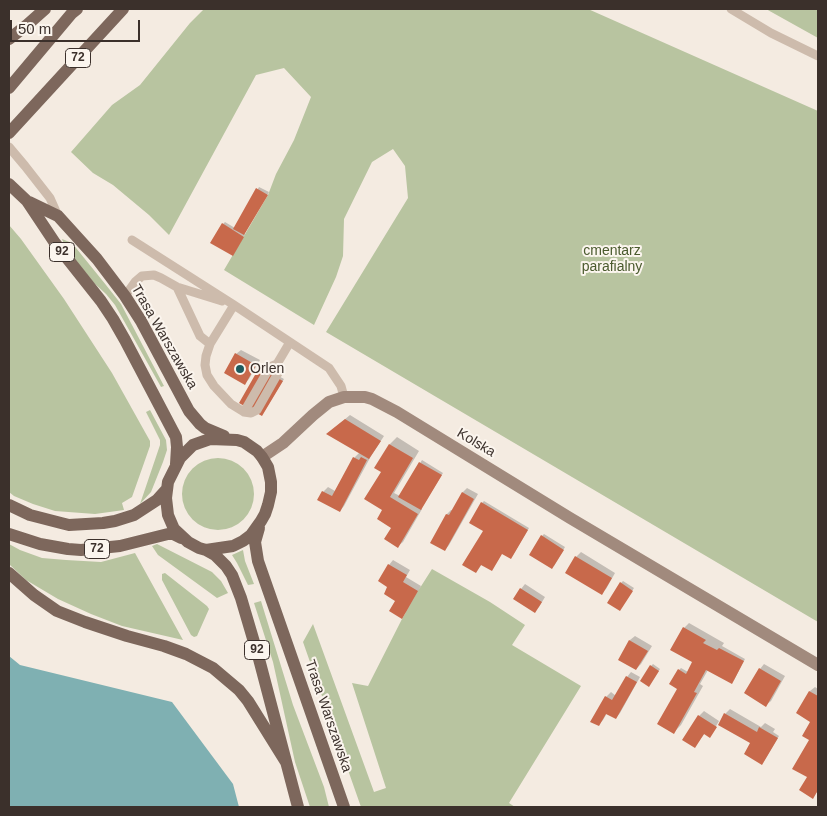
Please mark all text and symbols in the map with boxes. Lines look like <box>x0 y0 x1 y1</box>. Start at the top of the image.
scale bar <box>12 10 142 42</box>
text: 50 m <box>18 20 51 37</box>
road number: 72 <box>66 48 90 68</box>
road number: 92 <box>50 242 74 262</box>
park label: cmentarz parafialny <box>582 243 642 276</box>
street label: Trasa Warszawska <box>127 282 201 392</box>
place label: Orlen <box>250 361 284 377</box>
marker: Orlen <box>234 363 246 375</box>
street label: Kolska <box>454 425 498 461</box>
road number: 72 <box>84 540 110 558</box>
road number: 92 <box>244 640 270 660</box>
street label: Trasa Warszawska <box>301 657 355 775</box>

